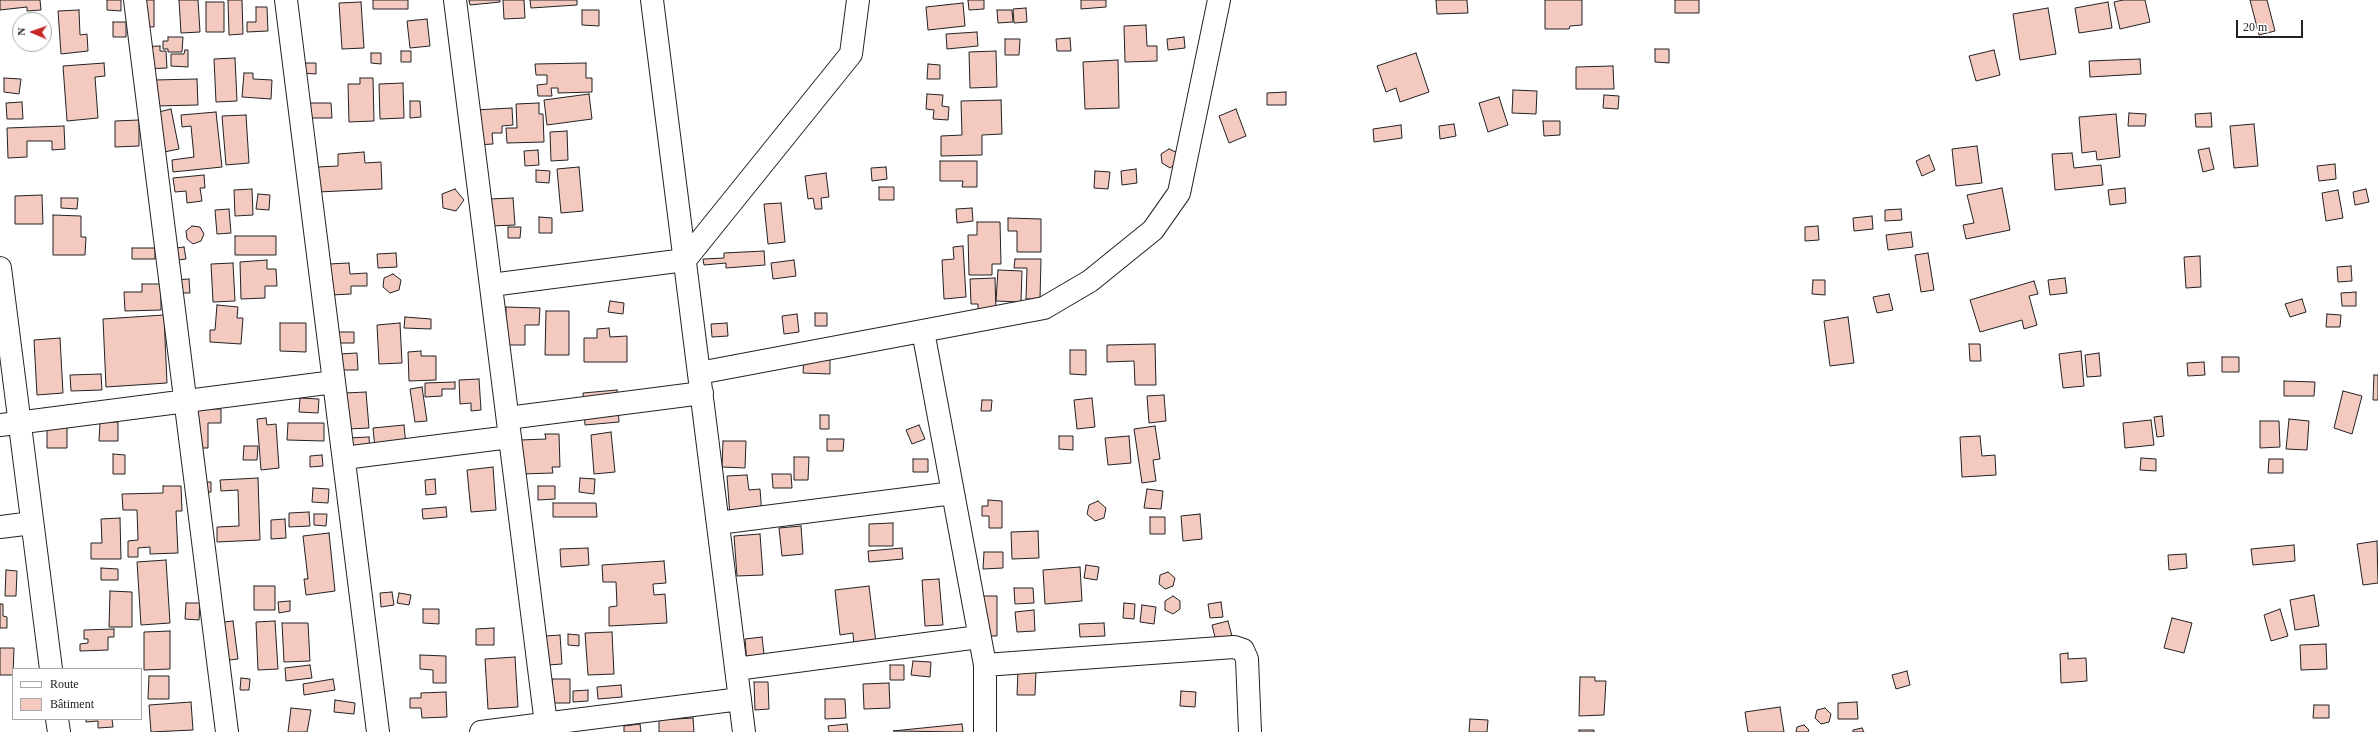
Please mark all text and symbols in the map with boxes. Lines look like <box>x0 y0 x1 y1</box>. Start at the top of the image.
north arrow <box>12 12 52 52</box>
scale bar <box>2238 12 2305 38</box>
text: 20 m <box>2243 20 2267 34</box>
text: N <box>15 27 27 36</box>
legend <box>12 668 142 720</box>
text: Route <box>50 677 79 691</box>
text: Bâtiment <box>50 697 94 711</box>

